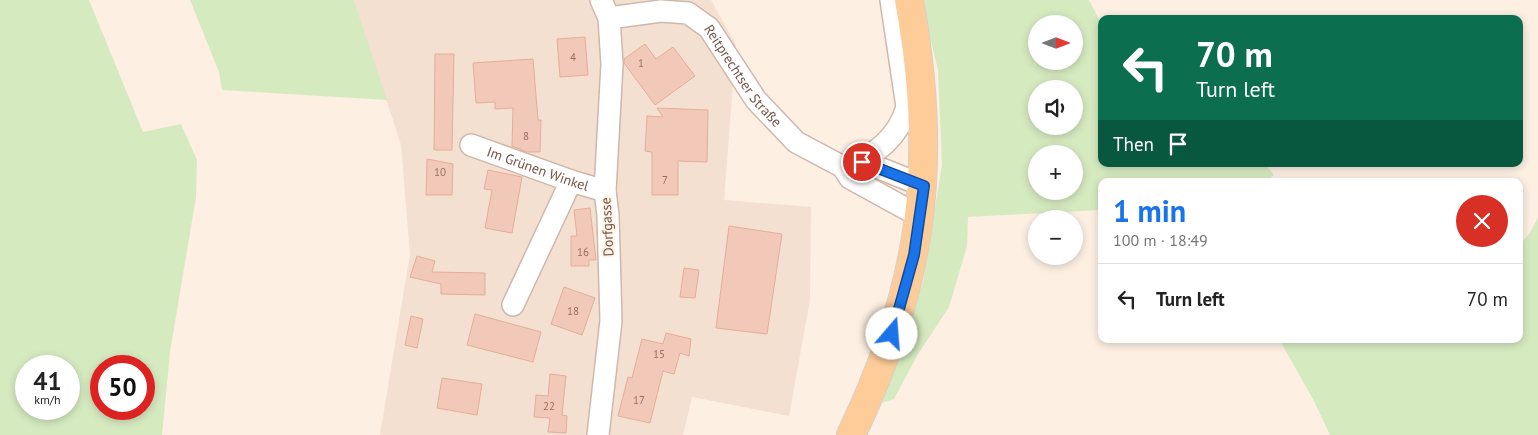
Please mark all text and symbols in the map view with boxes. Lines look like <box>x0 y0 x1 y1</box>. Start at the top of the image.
north arrow <box>1028 15 1082 70</box>
map controls <box>1028 15 1083 265</box>
street label: Reitprechtser Straße <box>700 21 786 131</box>
text: 70 m <box>1196 31 1273 77</box>
icon: left <box>1113 35 1178 100</box>
house number: 4 <box>570 50 576 64</box>
house number: 1 <box>638 56 644 70</box>
text: Turn left <box>1196 75 1275 103</box>
button: sound <box>1028 80 1083 135</box>
house number: 8 <box>523 129 529 143</box>
icon: arrive <box>1164 130 1192 158</box>
text: Then <box>1113 132 1154 156</box>
pin <box>841 141 883 183</box>
street label: Im Grünen Winkel <box>484 142 591 195</box>
button: + <box>1028 145 1083 200</box>
icon: arrive <box>848 148 876 176</box>
house number: 10 <box>434 165 446 179</box>
house number: 7 <box>662 173 668 187</box>
text: 1 min <box>1113 191 1186 230</box>
button: close <box>1456 195 1508 247</box>
street label: Dorfgasse <box>596 197 618 257</box>
button: − <box>1028 210 1083 265</box>
text: 100 m · 18:49 <box>1113 230 1208 250</box>
house number: 16 <box>577 245 589 259</box>
icon: left <box>1113 285 1141 313</box>
text: Turn left <box>1156 287 1225 311</box>
text: 70 m <box>1467 287 1508 311</box>
house number: 18 <box>567 304 579 318</box>
position arrow <box>865 307 917 359</box>
house number: 15 <box>653 347 665 361</box>
speed limit sign: 50 <box>90 355 155 420</box>
text: 41 <box>33 365 62 397</box>
text: km/h <box>34 392 61 407</box>
house number: 17 <box>633 393 645 407</box>
house number: 22 <box>543 399 555 413</box>

